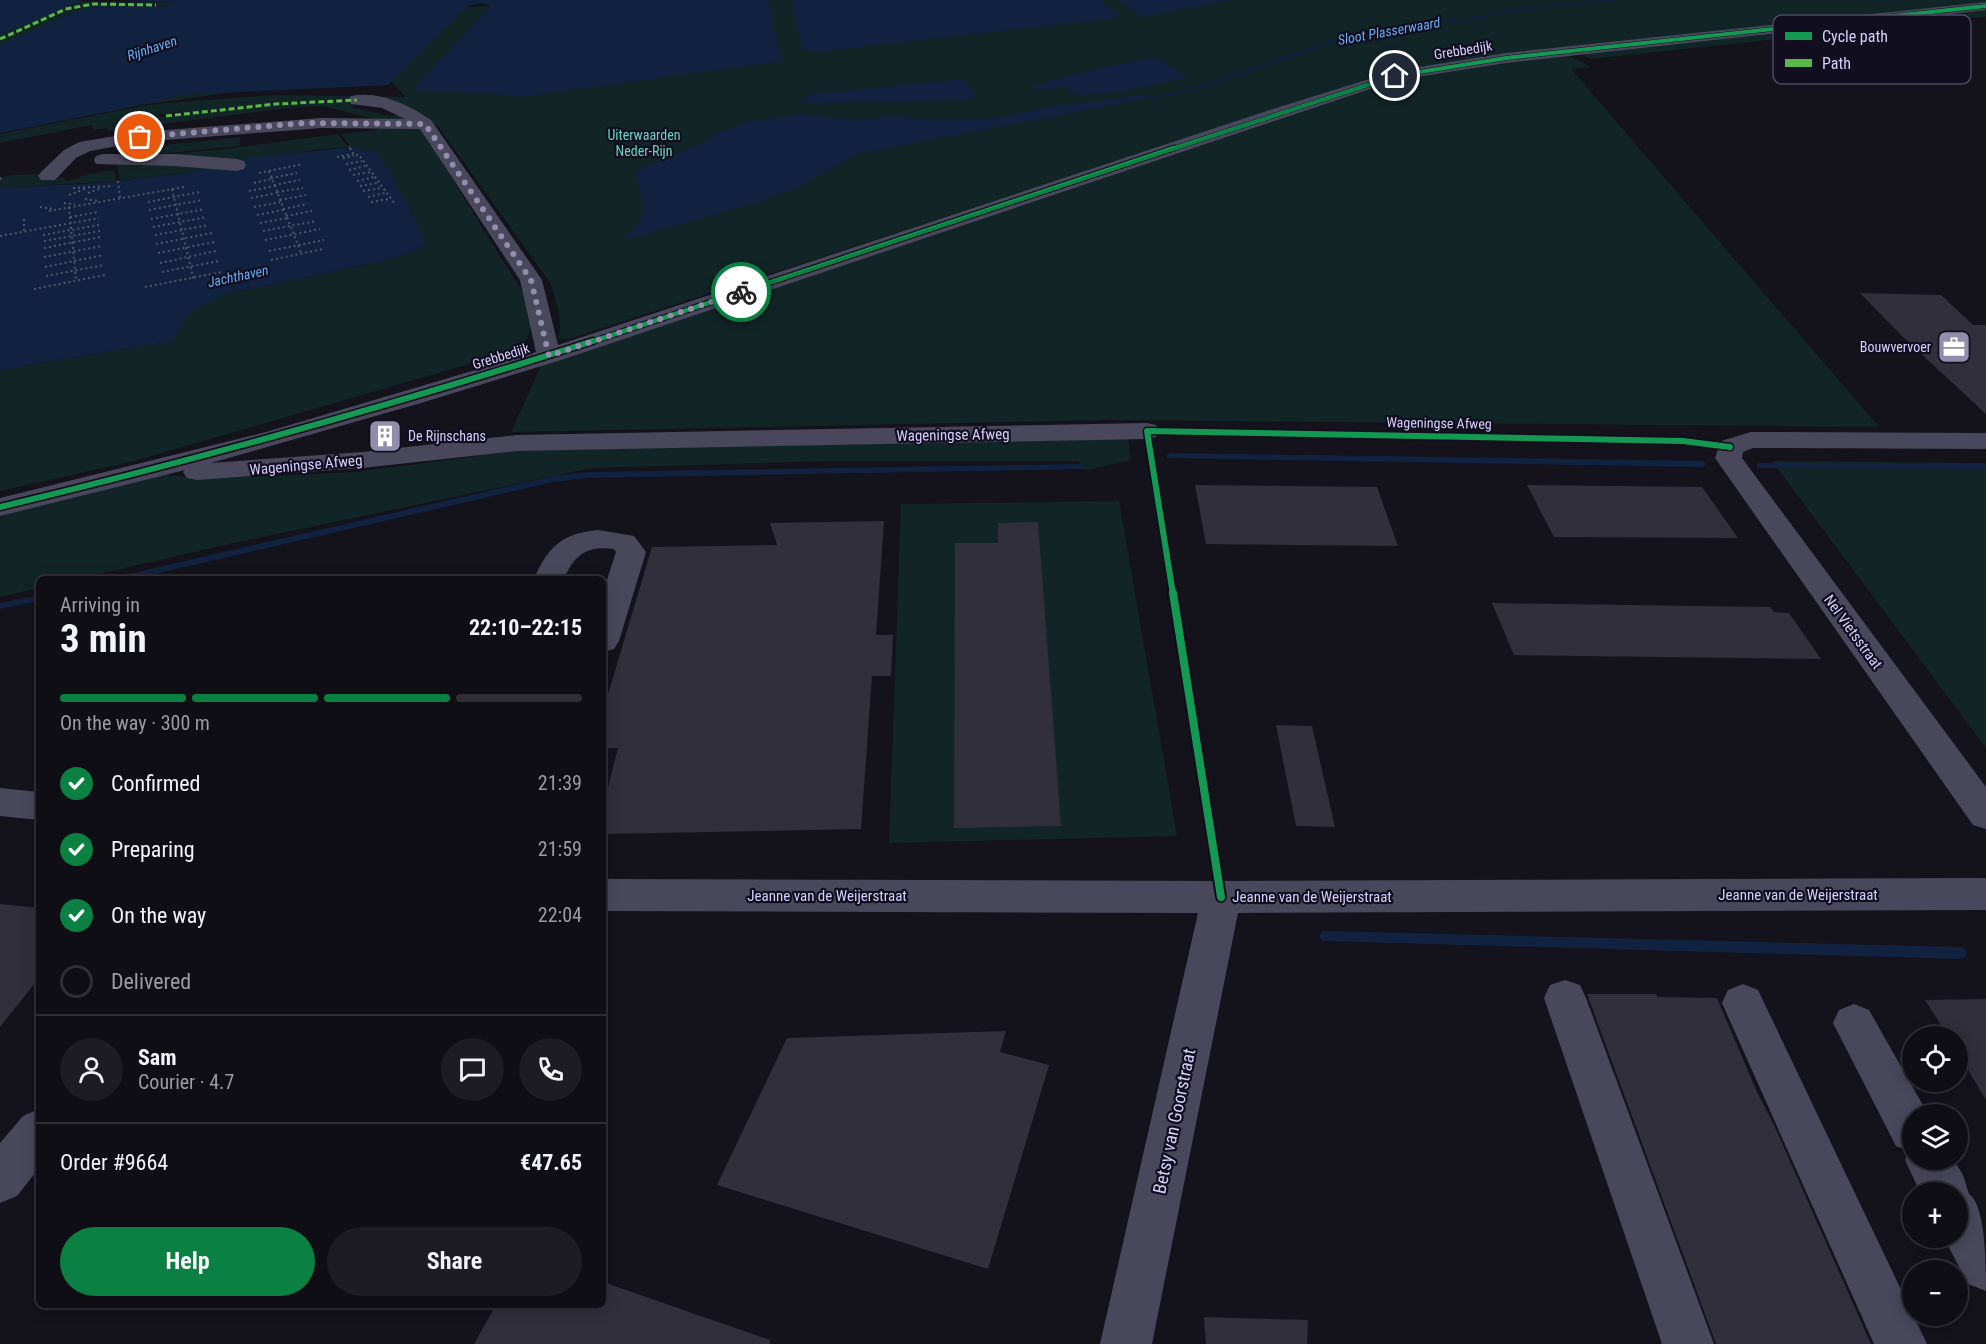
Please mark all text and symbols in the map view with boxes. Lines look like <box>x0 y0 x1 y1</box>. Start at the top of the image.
water label: Sloot Plasserwaard <box>1337 14 1442 48</box>
legend <box>1773 15 1971 84</box>
text: Cycle path <box>1822 27 1888 46</box>
water label: Rijnhaven <box>125 32 179 64</box>
street label: Grebbedijk <box>1433 37 1494 63</box>
pin <box>1369 50 1420 101</box>
text: Path <box>1822 54 1851 73</box>
icon: home <box>1378 59 1411 92</box>
pin <box>114 111 165 162</box>
icon: bag <box>123 120 156 153</box>
park label: Uiterwaarden Neder-Rijn <box>607 127 681 159</box>
water label: Jachthaven <box>206 262 270 290</box>
courier <box>711 262 771 322</box>
icon: bike <box>725 276 758 309</box>
office icon: Bouwvervoer <box>1936 329 1972 365</box>
place label: Bouwvervoer <box>1860 339 1931 355</box>
street label: Grebbedijk <box>470 340 532 372</box>
street label: Wageningse Afweg <box>1386 414 1492 432</box>
building icon: De Rijnschans <box>367 418 403 454</box>
street label: Wageningse Afweg <box>896 425 1010 445</box>
place label: De Rijnschans <box>408 428 486 444</box>
street label: Wageningse Afweg <box>249 451 363 479</box>
street label: Nel Vietsstraat <box>1820 591 1886 673</box>
text: Arriving in <box>60 593 140 617</box>
text: 22:10–22:15 <box>469 615 582 640</box>
text: 3 min <box>60 616 147 662</box>
text: On the way · 300 m <box>60 711 210 735</box>
icon: check <box>60 767 93 800</box>
text: Confirmed <box>111 771 200 796</box>
text: 21:39 <box>538 771 582 795</box>
icon: check <box>60 833 93 866</box>
text: Preparing <box>111 837 195 862</box>
text: 21:59 <box>538 837 582 861</box>
street label: Jeanne van de Weijerstraat <box>1718 886 1878 904</box>
street label: Jeanne van de Weijerstraat <box>747 887 907 905</box>
street label: Jeanne van de Weijerstraat <box>1232 888 1392 906</box>
icon: check <box>60 899 93 932</box>
text: On the way <box>111 903 206 928</box>
text: 22:04 <box>538 903 582 927</box>
text: Delivered <box>111 969 191 994</box>
map controls <box>1902 1026 1968 1326</box>
button: locate <box>1902 1026 1968 1092</box>
button: person <box>60 1038 123 1101</box>
button: chat <box>441 1038 504 1101</box>
button: phone <box>519 1038 582 1101</box>
text: Sam <box>138 1045 177 1070</box>
street label: Betsy van Goorstraat <box>1148 1046 1200 1196</box>
text: Courier · 4.7 <box>138 1070 234 1094</box>
button: layers <box>1902 1104 1968 1170</box>
text: Order #9664 <box>60 1150 168 1175</box>
text: €47.65 <box>520 1150 582 1175</box>
button: + <box>1902 1182 1968 1248</box>
button: Help <box>60 1227 315 1296</box>
button: Share <box>327 1227 582 1296</box>
button: − <box>1902 1260 1968 1326</box>

